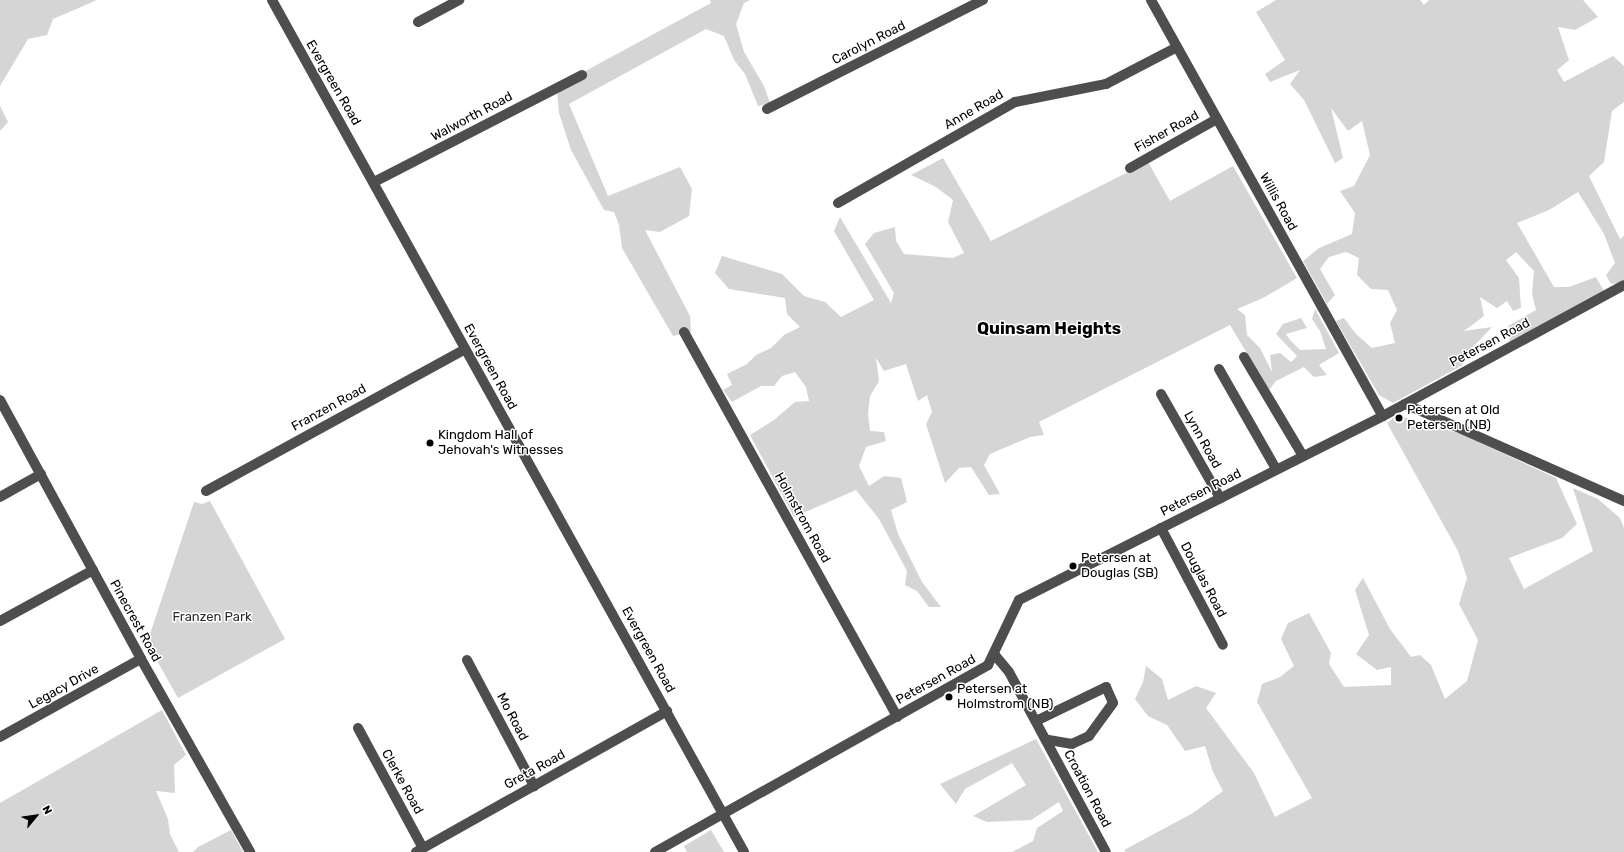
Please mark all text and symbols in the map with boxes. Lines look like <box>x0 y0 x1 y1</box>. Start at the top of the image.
street label: Carolyn Road <box>830 18 908 68</box>
street label: Evergreen Road <box>302 38 364 128</box>
street label: Anne Road <box>942 87 1006 133</box>
street label: Walworth Road <box>429 89 515 145</box>
street label: Fisher Road <box>1132 108 1202 156</box>
street label: Willis Road <box>1256 170 1300 234</box>
street label: Petersen Road <box>1447 315 1533 371</box>
district label: Quinsam Heights <box>977 319 1121 339</box>
street label: Evergreen Road <box>460 321 520 413</box>
street label: Franzen Road <box>289 381 369 435</box>
place label: Petersen at Old Petersen (NB) <box>1407 403 1500 434</box>
street label: Lynn Road <box>1180 409 1224 471</box>
marker: Petersen at Old Petersen (NB) <box>1394 413 1404 423</box>
place label: Kingdom Hall of Jehovah's Witnesses <box>438 428 564 459</box>
marker: Kingdom Hall of Jehovah's Witnesses <box>425 438 435 448</box>
street label: Petersen Road <box>1158 466 1244 520</box>
street label: Holmstrom Road <box>771 470 833 566</box>
street label: Douglas Road <box>1177 540 1229 620</box>
place label: Petersen at Douglas (SB) <box>1081 551 1158 582</box>
marker: Petersen at Douglas (SB) <box>1068 561 1078 571</box>
street label: Pinecrest Road <box>106 577 164 665</box>
street label: Evergreen Road <box>618 604 678 696</box>
park label: Franzen Park <box>172 609 252 625</box>
street label: Petersen Road <box>893 652 979 708</box>
street label: Legacy Drive <box>26 661 102 713</box>
place label: Petersen at Holmstrom (NB) <box>957 682 1053 713</box>
street label: Mo Road <box>493 690 531 744</box>
marker: Petersen at Holmstrom (NB) <box>944 692 954 702</box>
street label: Clerke Road <box>378 747 426 817</box>
street label: Greta Road <box>502 747 568 793</box>
street label: Croation Road <box>1060 748 1114 830</box>
north arrow <box>16 796 56 836</box>
text: N <box>39 803 55 817</box>

